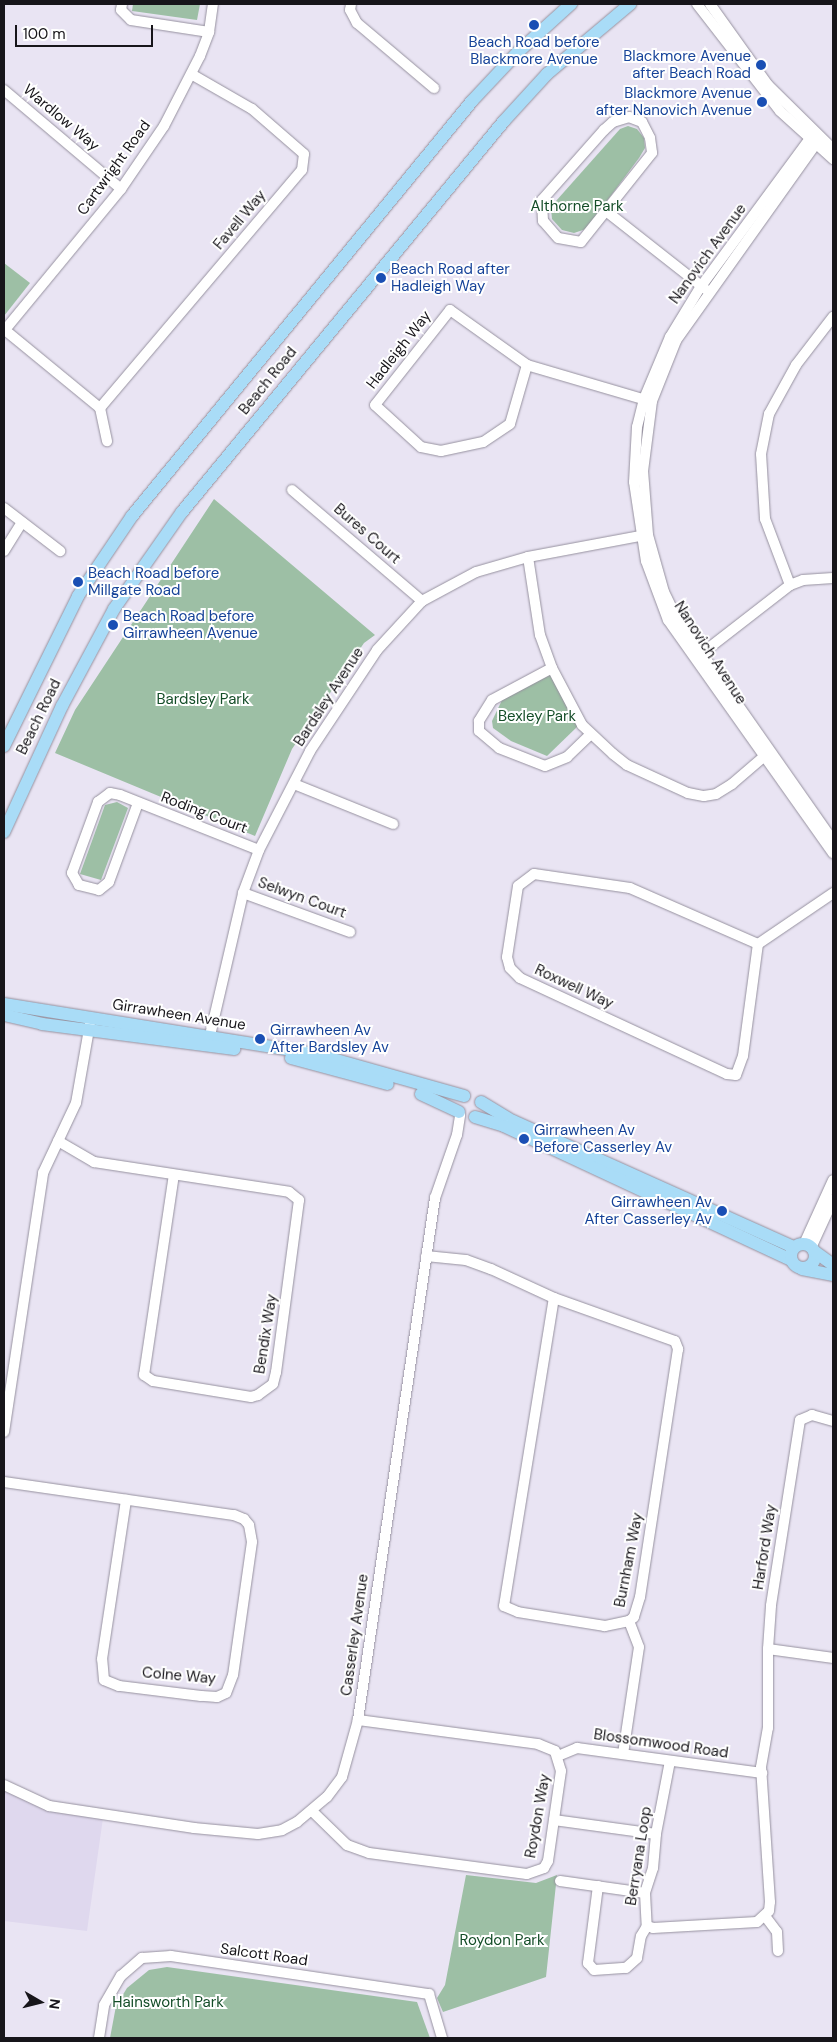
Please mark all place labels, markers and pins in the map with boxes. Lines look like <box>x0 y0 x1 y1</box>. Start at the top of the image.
marker: Beach Road before Blackmore Avenue <box>528 19 540 31</box>
place label: Beach Road before Blackmore Avenue <box>468 33 600 68</box>
place label: Blackmore Avenue after Beach Road <box>623 47 751 82</box>
marker: Blackmore Avenue after Beach Road <box>755 59 767 71</box>
place label: Blackmore Avenue after Nanovich Avenue <box>596 84 752 119</box>
marker: Blackmore Avenue after Nanovich Avenue <box>756 96 768 108</box>
place label: Beach Road after Hadleigh Way <box>391 260 510 295</box>
marker: Beach Road after Hadleigh Way <box>375 272 387 284</box>
place label: Beach Road before Millgate Road <box>88 564 219 599</box>
marker: Beach Road before Millgate Road <box>72 576 84 588</box>
place label: Beach Road before Girrawheen Avenue <box>123 607 258 642</box>
marker: Beach Road before Girrawheen Avenue <box>107 619 119 631</box>
place label: Girrawheen Av After Bardsley Av <box>270 1021 389 1056</box>
marker: Girrawheen Av After Bardsley Av <box>254 1033 266 1045</box>
place label: Girrawheen Av Before Casserley Av <box>534 1121 672 1156</box>
marker: Girrawheen Av Before Casserley Av <box>518 1133 530 1145</box>
place label: Girrawheen Av After Casserley Av <box>584 1193 712 1228</box>
marker: Girrawheen Av After Casserley Av <box>716 1205 728 1217</box>

